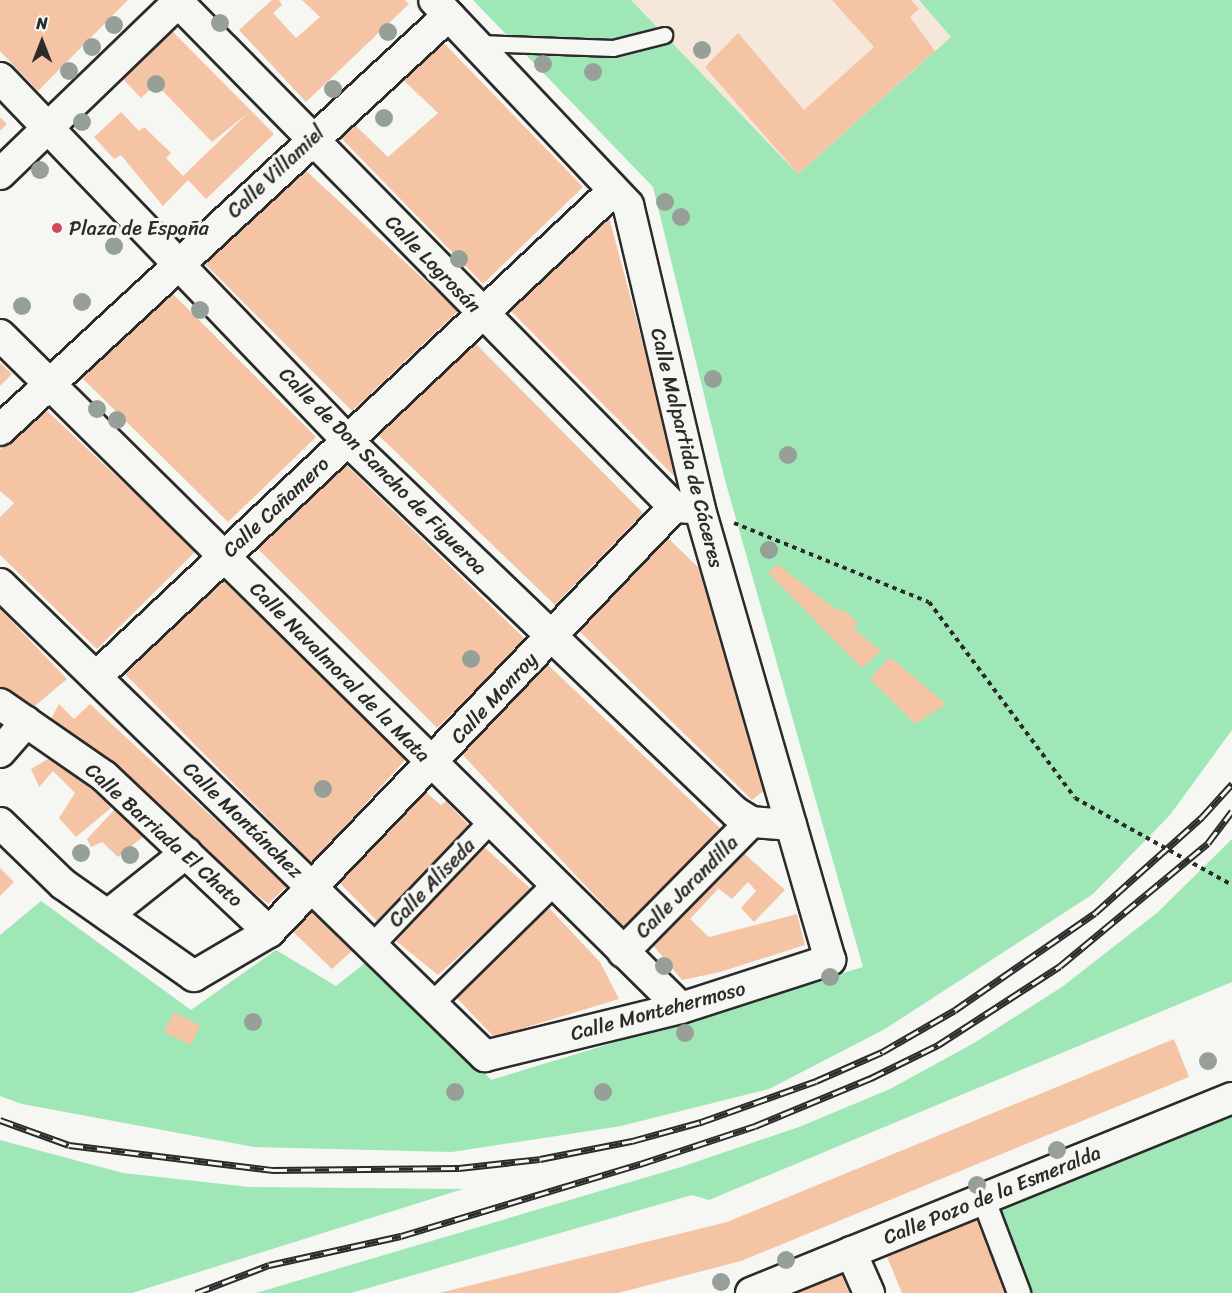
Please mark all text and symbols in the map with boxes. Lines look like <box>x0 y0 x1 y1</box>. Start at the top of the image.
text: N <box>36 9 48 38</box>
north arrow <box>12 12 72 72</box>
street label: Calle Villamiel <box>222 121 330 223</box>
street label: Calle Logrosán <box>381 210 485 318</box>
place label: Plaza de España <box>69 216 209 240</box>
marker: Plaza de España <box>50 221 64 235</box>
street label: Calle Malpartida de Cáceres <box>646 326 728 570</box>
street label: Calle de Don Sancho de Figueroa <box>274 362 492 580</box>
street label: Calle Cañamero <box>218 452 334 562</box>
street label: Calle Navalmoral de la Mata <box>245 577 435 767</box>
street label: Calle Monroy <box>446 648 542 748</box>
street label: Calle Montánchez <box>178 757 308 883</box>
street label: Calle Barriada El Chato <box>80 758 248 912</box>
street label: Calle Jarandilla <box>631 831 743 943</box>
street label: Calle Aliseda <box>384 834 480 932</box>
street label: Calle Montehermoso <box>569 976 747 1046</box>
street label: Calle Pozo de la Esmeralda <box>879 1140 1105 1250</box>

